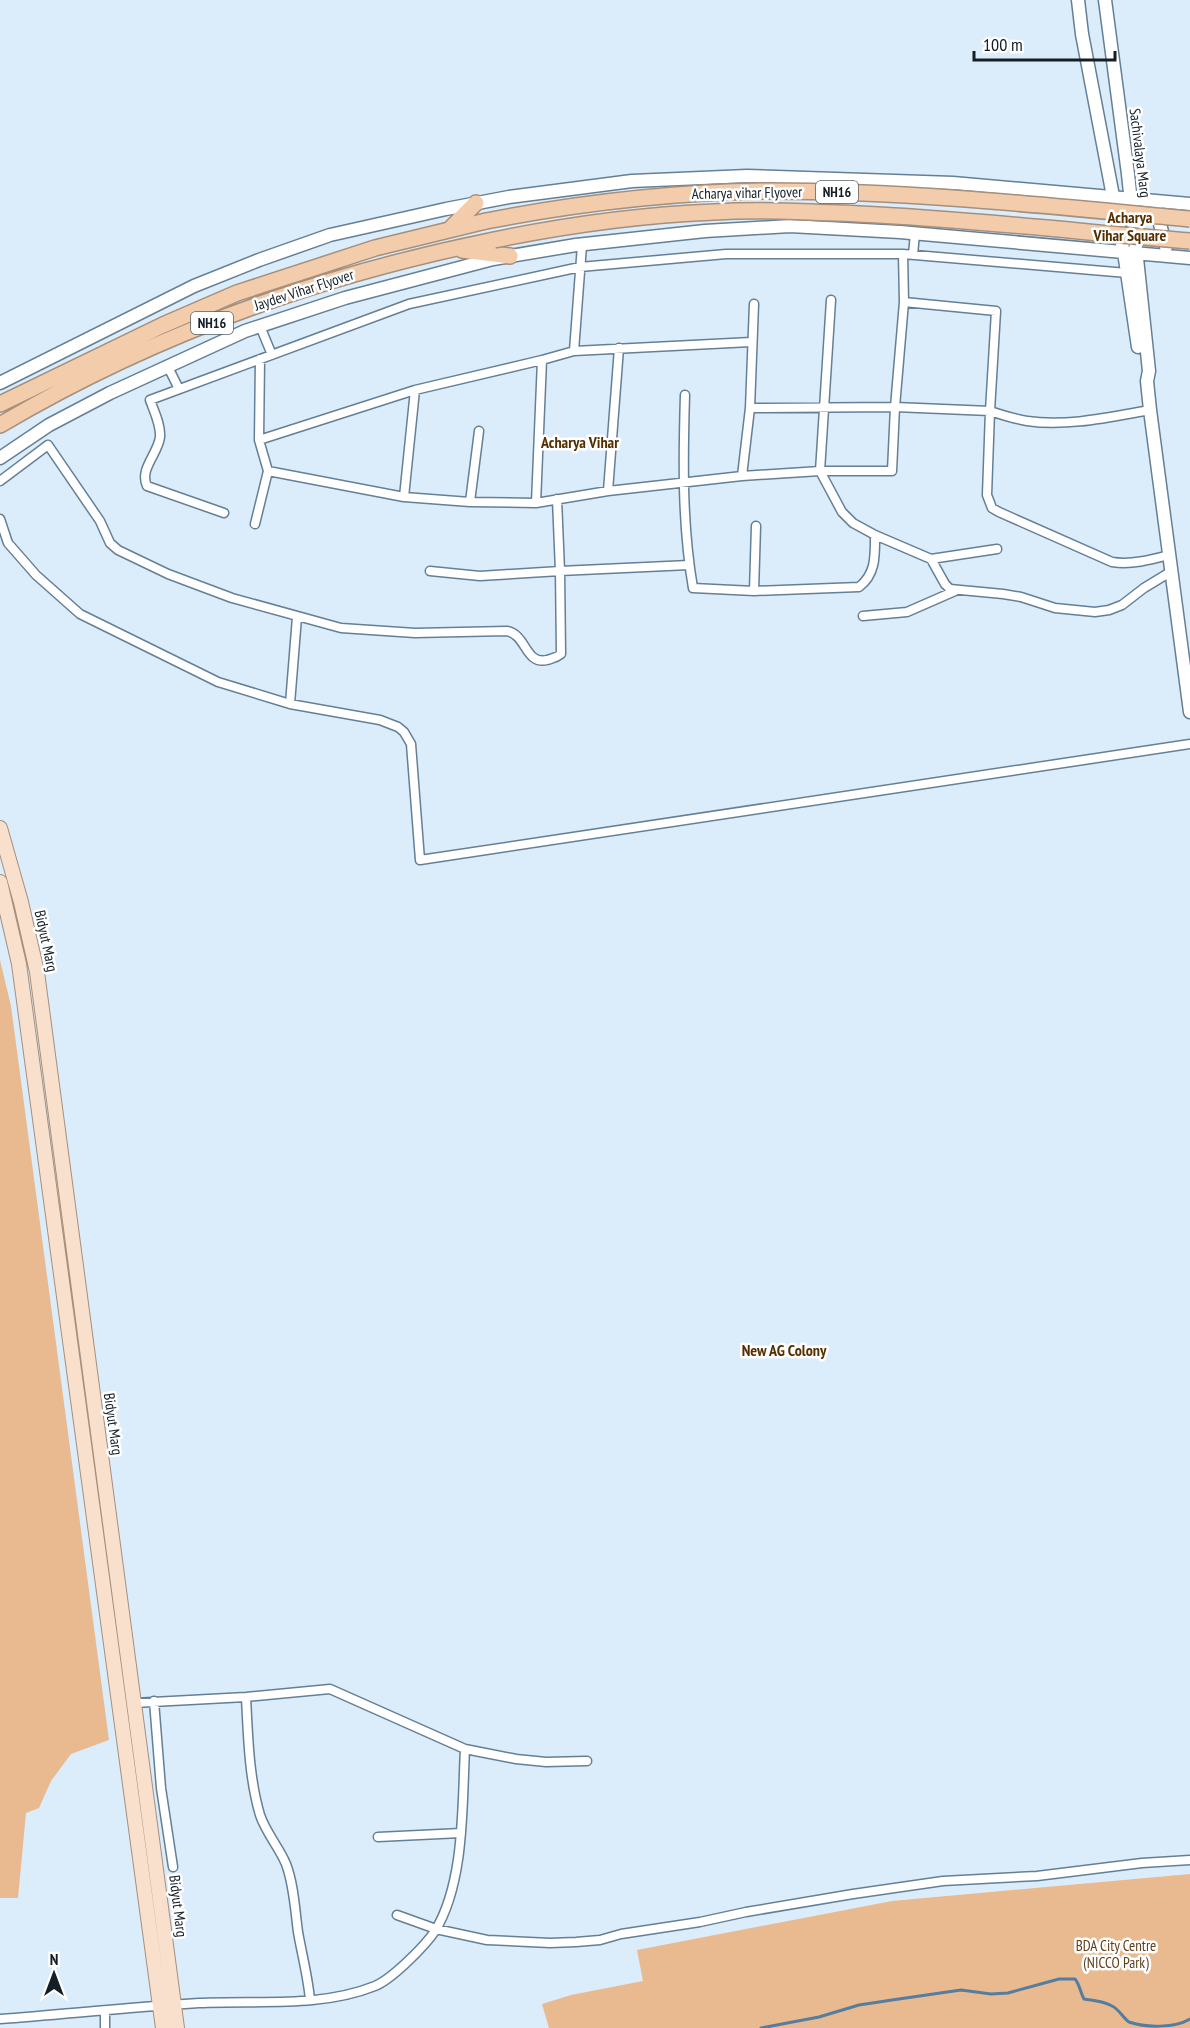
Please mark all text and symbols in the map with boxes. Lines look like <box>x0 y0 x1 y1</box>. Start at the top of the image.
scale bar <box>974 24 1115 62</box>
text: 100 m <box>983 33 1023 56</box>
street label: Sachivalaya Marg <box>1126 107 1155 199</box>
road number: NH16 <box>816 181 858 203</box>
street label: Acharya vihar Flyover <box>692 182 803 203</box>
district label: Acharya Vihar Square <box>1093 207 1167 245</box>
street label: Jaydev Vihar Flyover <box>251 264 357 315</box>
road number: NH16 <box>191 312 233 334</box>
district label: Acharya Vihar <box>540 432 619 452</box>
street label: Bidyut Marg <box>31 908 62 973</box>
district label: New AG Colony <box>742 1340 827 1360</box>
street label: Bidyut Marg <box>100 1392 127 1456</box>
street label: Bidyut Marg <box>165 1874 192 1938</box>
park label: BDA City Centre (NICCO Park) <box>1076 1936 1156 1972</box>
north arrow <box>24 1944 84 2004</box>
text: N <box>50 1949 58 1969</box>

